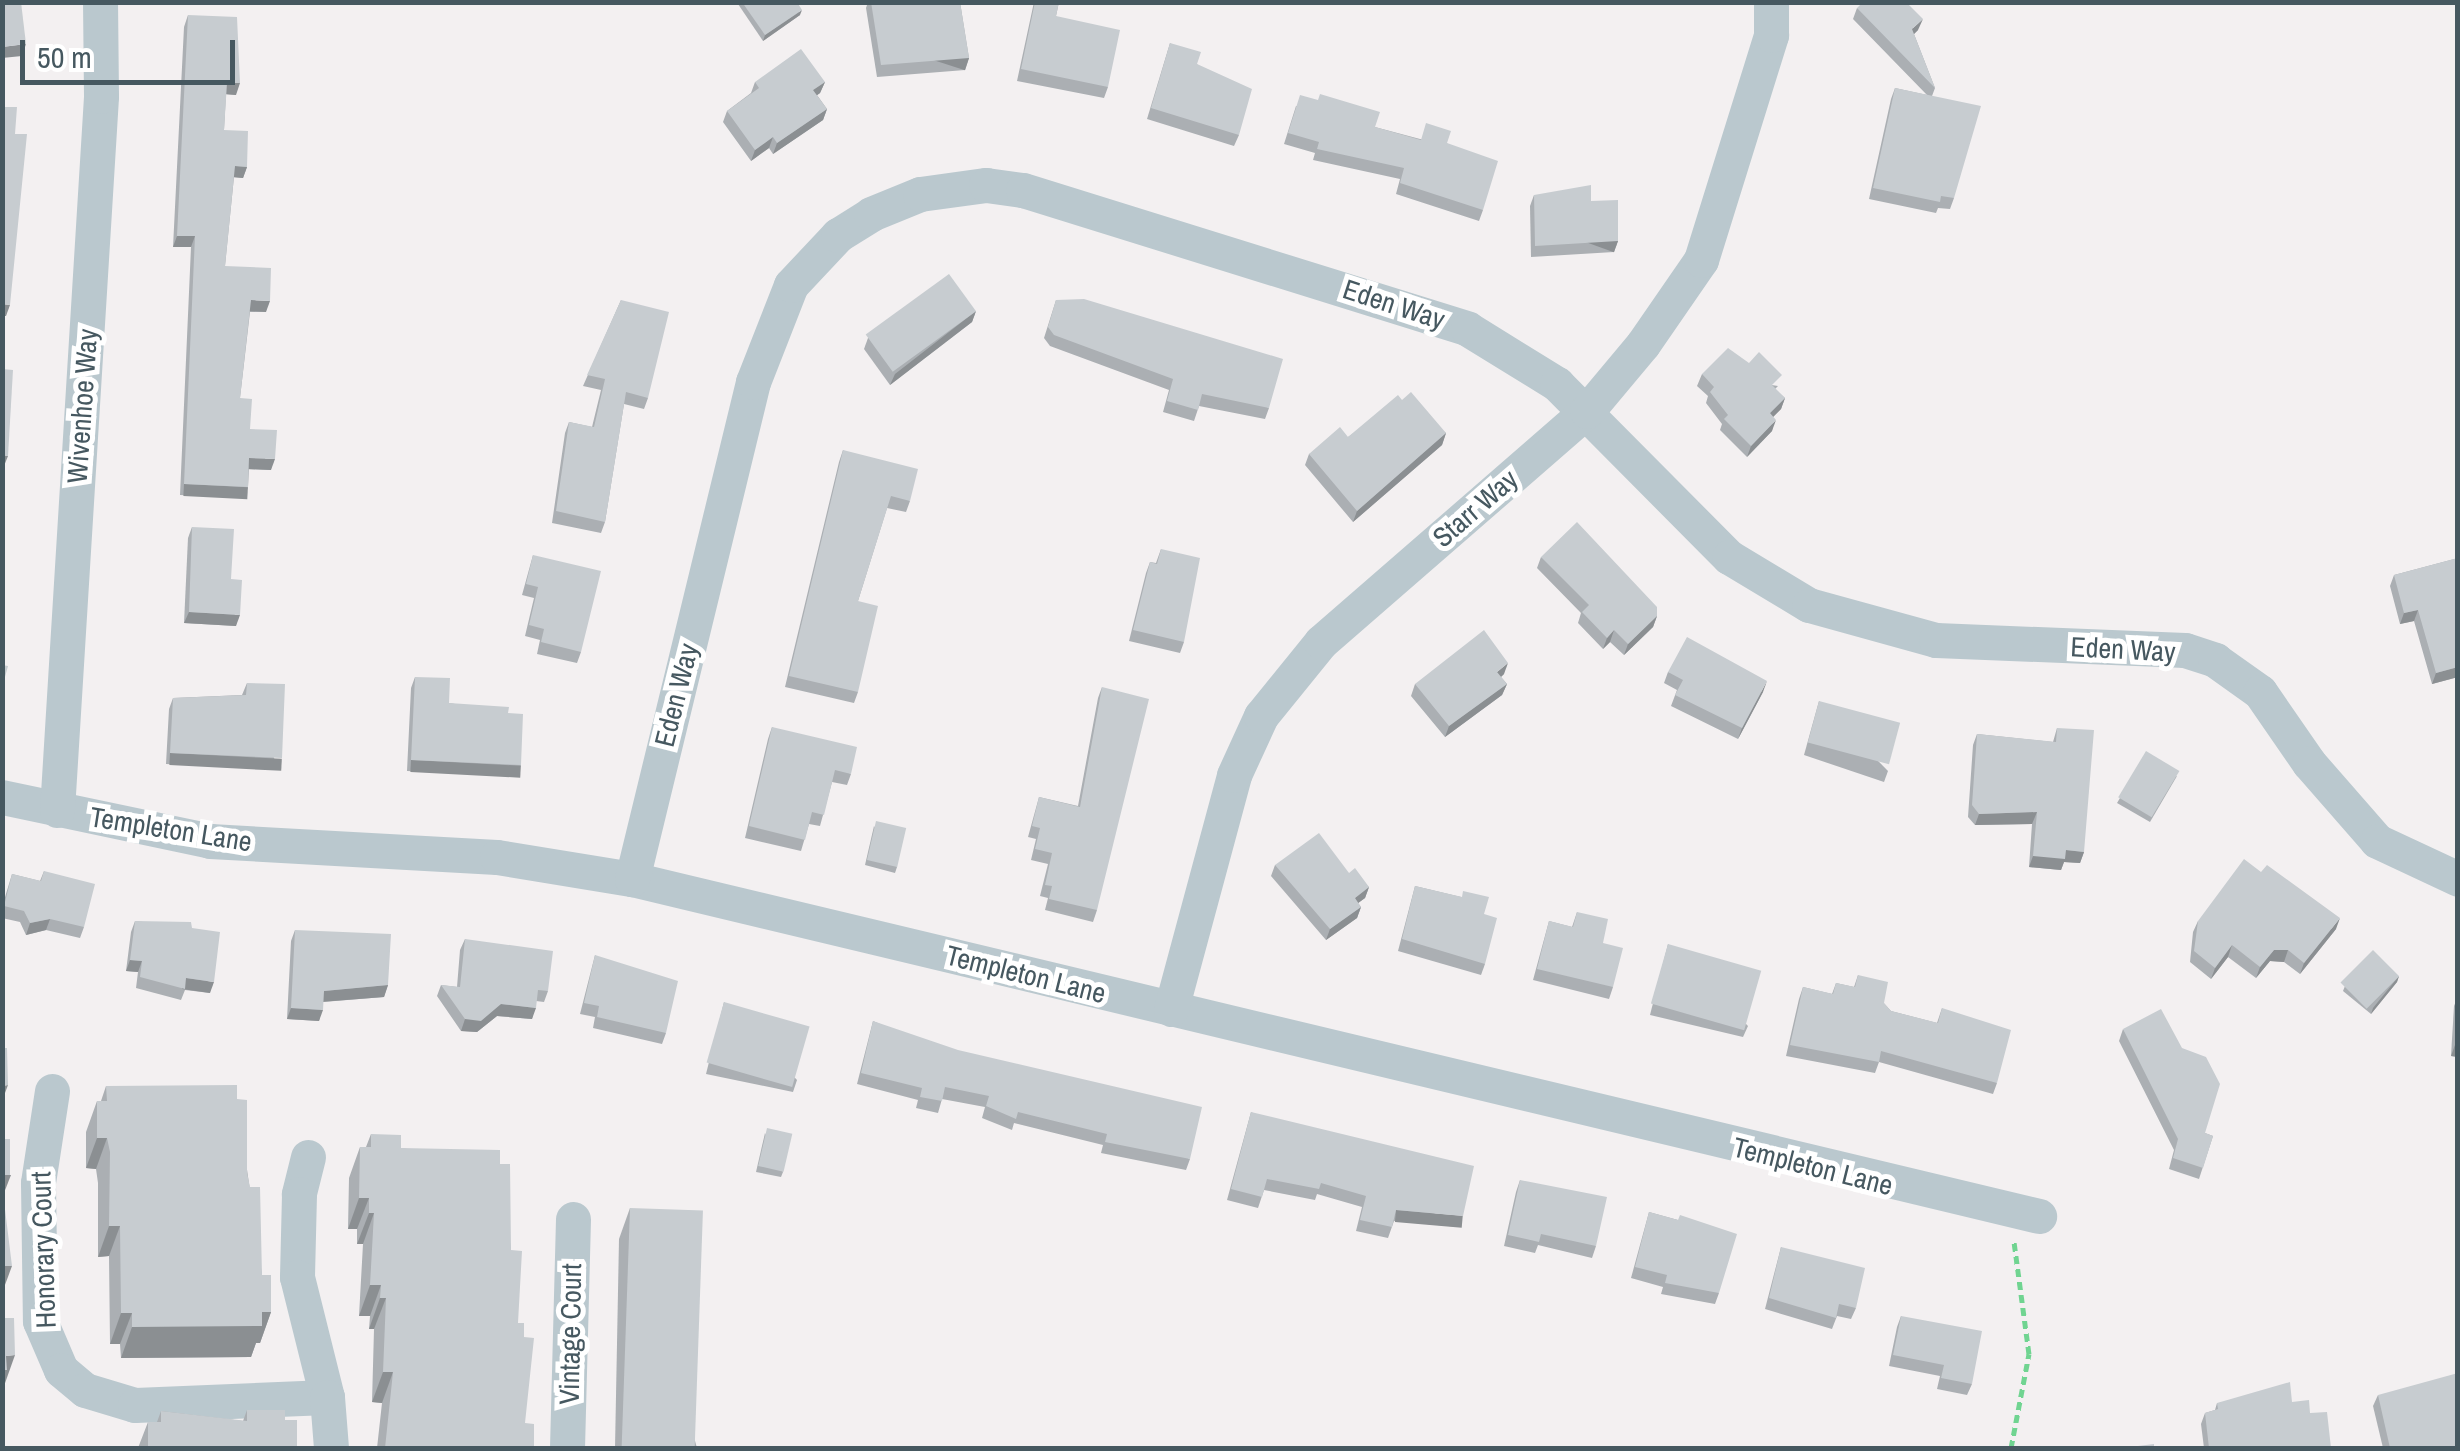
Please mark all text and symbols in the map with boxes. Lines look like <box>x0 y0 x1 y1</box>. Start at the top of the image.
scale bar <box>25 20 240 82</box>
text: 50 m <box>37 37 92 77</box>
street label: Eden Way <box>1339 272 1449 336</box>
street label: Wivenhoe Way <box>60 328 104 484</box>
street label: Starr Way <box>1426 462 1524 554</box>
street label: Eden Way <box>2070 629 2176 669</box>
street label: Eden Way <box>647 640 705 750</box>
street label: Templeton Lane <box>88 800 254 858</box>
street label: Templeton Lane <box>943 938 1109 1010</box>
street label: Templeton Lane <box>1730 1130 1896 1202</box>
street label: Honorary Court <box>23 1171 63 1329</box>
street label: Vintage Court <box>552 1263 588 1405</box>

